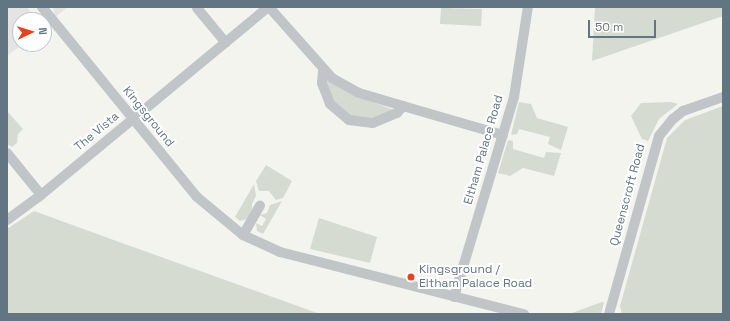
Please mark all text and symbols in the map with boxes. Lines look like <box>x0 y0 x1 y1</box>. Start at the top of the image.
north arrow <box>12 12 52 52</box>
scale bar <box>590 12 658 38</box>
text: 50 m <box>595 19 623 35</box>
text: N <box>36 27 50 35</box>
street label: Kingsground <box>119 84 177 150</box>
street label: Eltham Palace Road <box>461 94 507 206</box>
street label: The Vista <box>72 109 122 155</box>
street label: Queenscroft Road <box>607 142 649 248</box>
place label: Kingsground / Eltham Palace Road <box>419 263 532 291</box>
marker: Kingsground / Eltham Palace Road <box>406 272 416 282</box>

